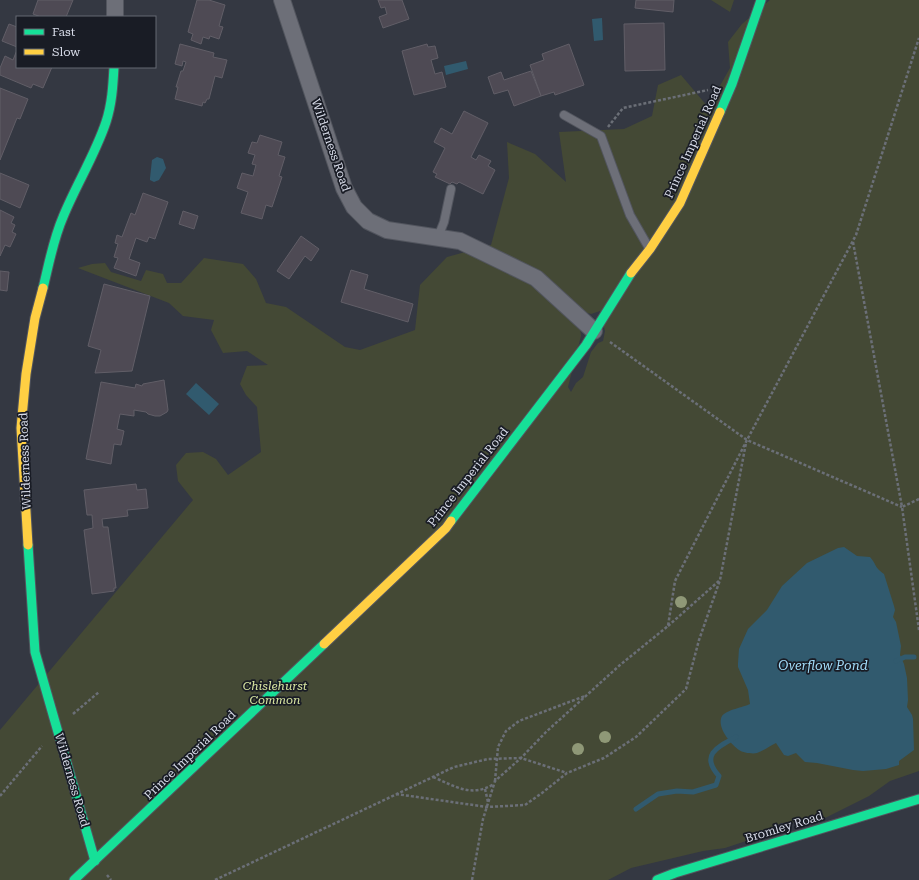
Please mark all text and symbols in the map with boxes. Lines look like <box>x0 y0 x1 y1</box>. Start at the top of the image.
legend <box>16 16 156 68</box>
text: Fast <box>52 25 76 39</box>
text: Slow <box>52 45 80 59</box>
street label: Prince Imperial Road <box>662 83 724 201</box>
street label: Wilderness Road <box>309 97 354 193</box>
street label: Wilderness Road <box>16 412 34 510</box>
street label: Prince Imperial Road <box>425 424 511 529</box>
water label: Overflow Pond <box>778 658 868 673</box>
park label: Chislehurst Common <box>243 679 308 707</box>
street label: Prince Imperial Road <box>141 707 239 802</box>
street label: Wilderness Road <box>52 731 92 829</box>
street label: Bromley Road <box>743 808 825 846</box>

